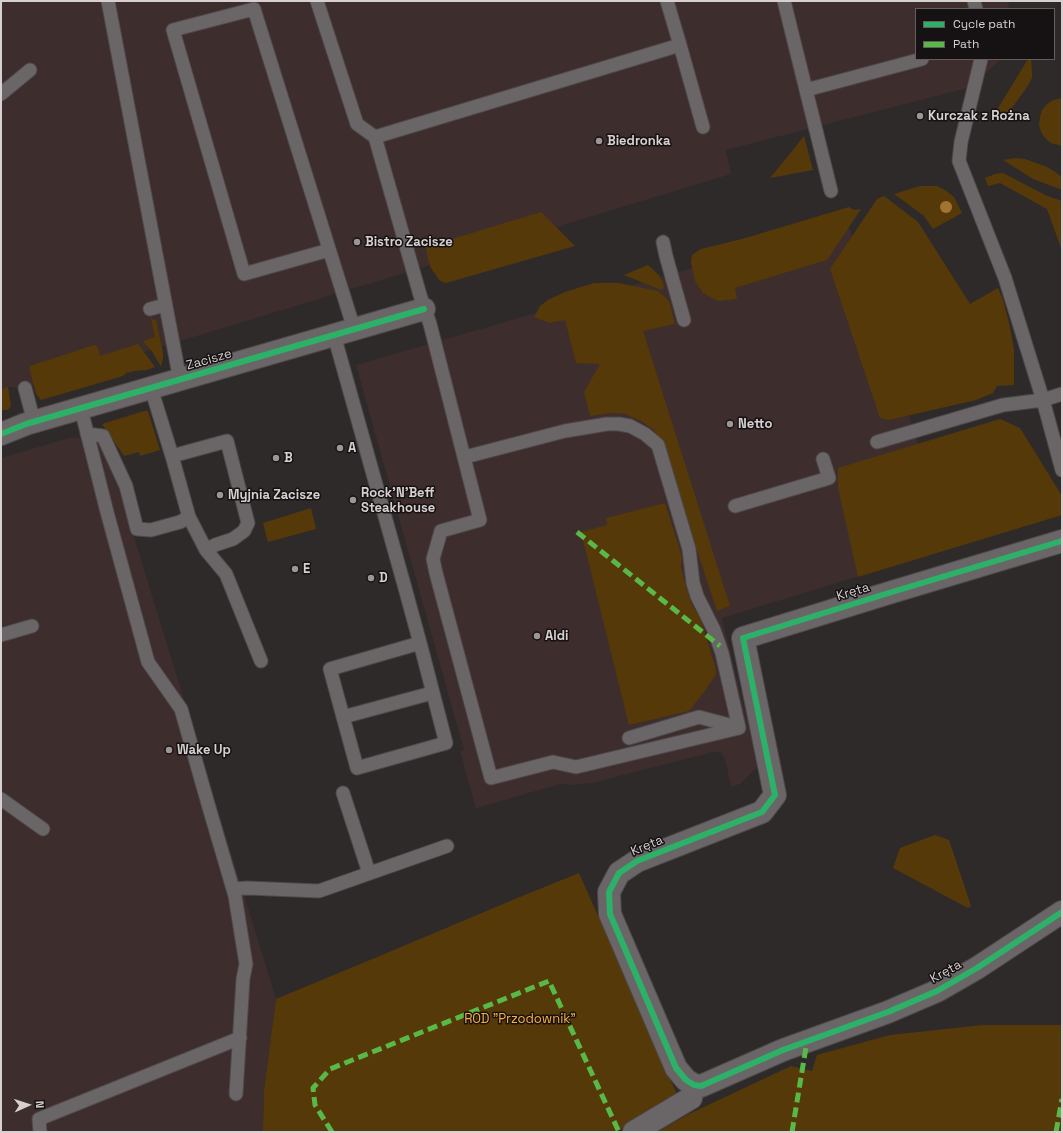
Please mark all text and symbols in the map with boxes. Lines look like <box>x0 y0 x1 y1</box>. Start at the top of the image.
legend <box>915 8 1055 60</box>
text: Cycle path <box>953 16 1015 32</box>
text: Path <box>953 36 979 52</box>
place label: Kurczak z Rożna <box>928 108 1030 124</box>
marker: Kurczak z Rożna <box>915 111 925 121</box>
place label: Biedronka <box>607 133 670 149</box>
marker: Biedronka <box>594 136 604 146</box>
place label: Bistro Zacisze <box>365 234 453 250</box>
marker: Bistro Zacisze <box>352 237 362 247</box>
street label: Zacisze <box>184 346 234 374</box>
place label: Netto <box>738 416 772 432</box>
marker: Netto <box>725 419 735 429</box>
place label: A <box>348 440 356 456</box>
marker: A <box>335 443 345 453</box>
place label: B <box>284 450 293 466</box>
marker: B <box>271 453 281 463</box>
place label: Rock'N'Beff Steakhouse <box>361 485 435 516</box>
place label: Myjnia Zacisze <box>228 487 320 503</box>
marker: Myjnia Zacisze <box>215 490 225 500</box>
marker: Rock'N'Beff Steakhouse <box>348 495 358 505</box>
place label: E <box>303 561 310 577</box>
marker: E <box>290 564 300 574</box>
place label: D <box>379 570 388 586</box>
marker: D <box>366 573 376 583</box>
street label: Kręta <box>835 580 871 604</box>
place label: Aldi <box>545 628 568 644</box>
marker: Aldi <box>532 631 542 641</box>
place label: Wake Up <box>177 742 231 758</box>
marker: Wake Up <box>164 745 174 755</box>
street label: Kręta <box>629 832 665 860</box>
street label: Kręta <box>928 957 964 987</box>
park label: ROD "Przodownik" <box>464 1011 576 1027</box>
north arrow <box>8 1085 48 1125</box>
text: N <box>33 1100 47 1108</box>

